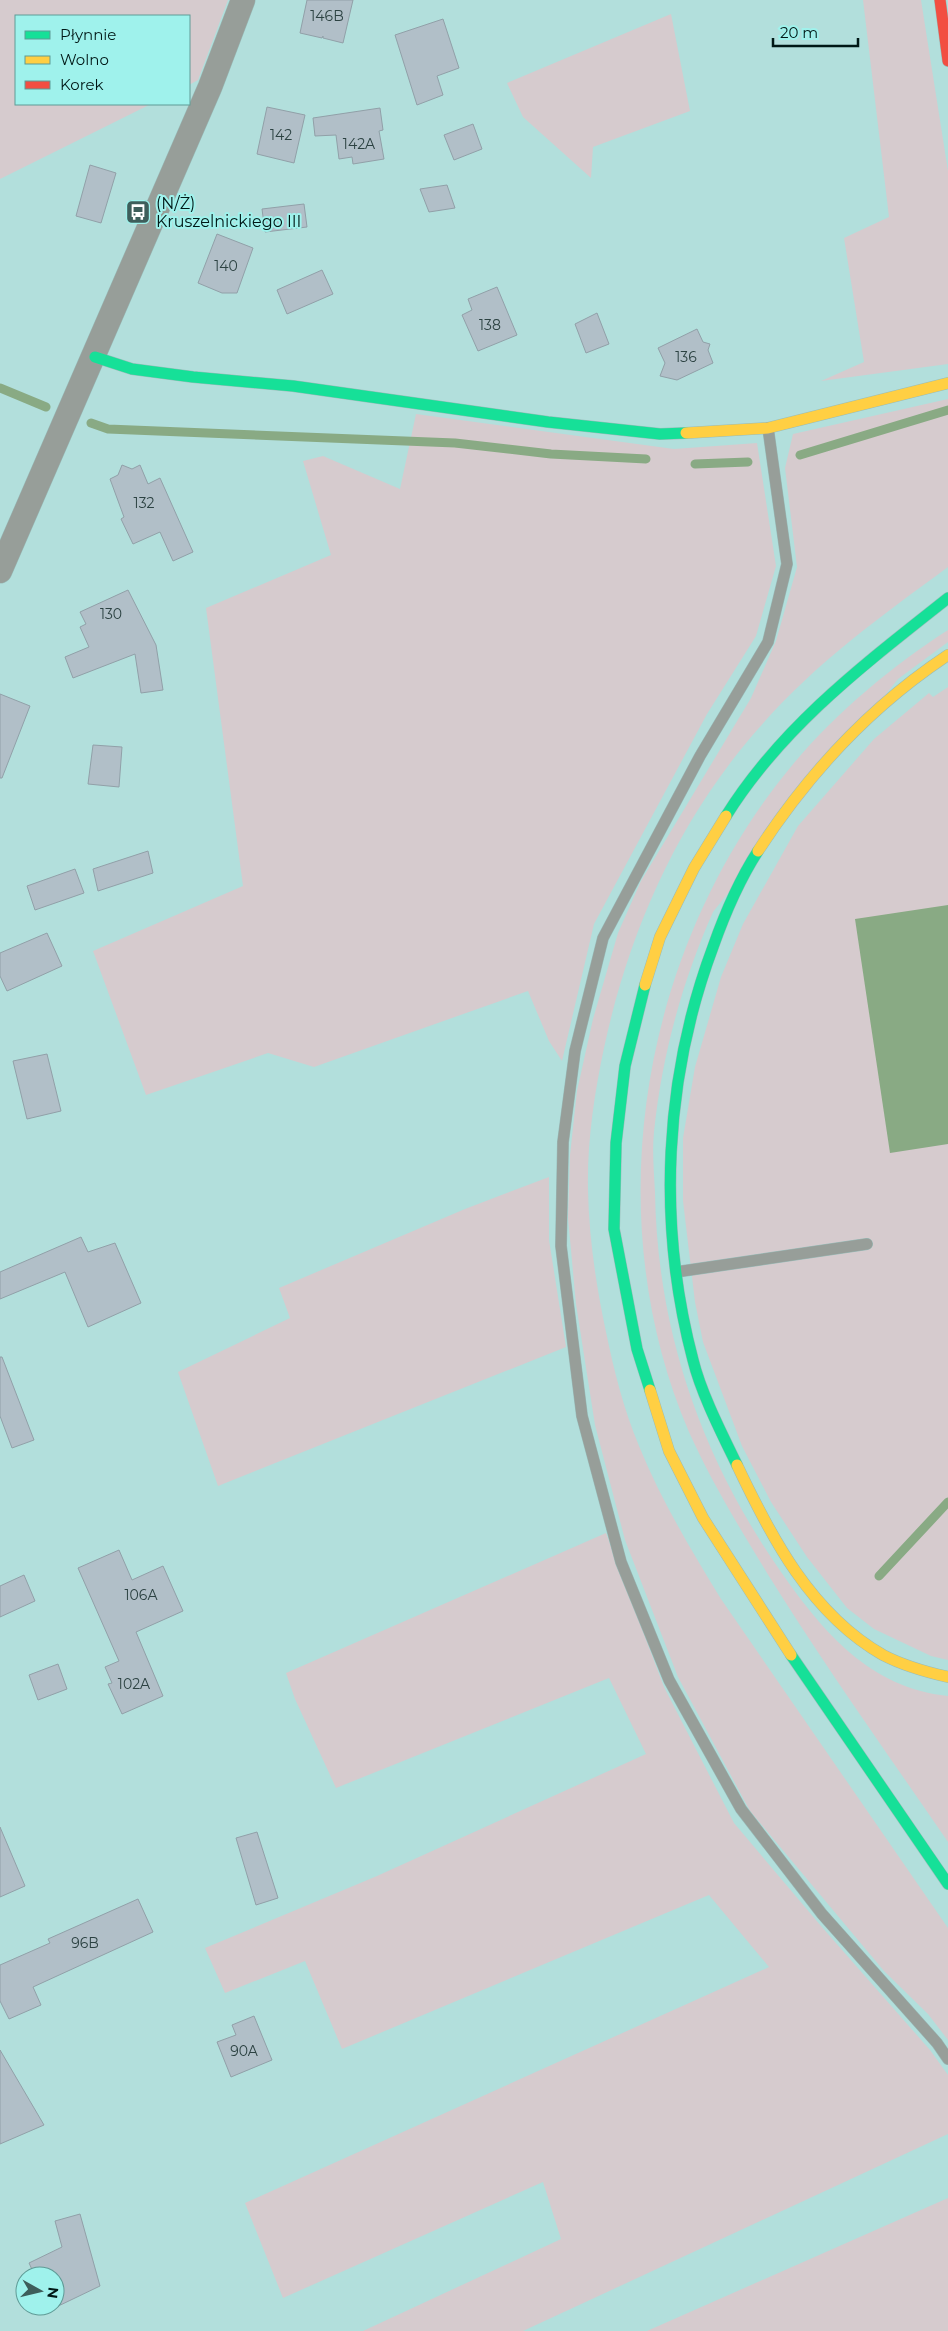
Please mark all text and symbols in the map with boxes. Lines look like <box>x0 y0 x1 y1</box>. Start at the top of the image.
house number: 146B <box>310 7 344 25</box>
legend <box>15 15 190 105</box>
scale bar <box>773 15 858 47</box>
text: 20 m <box>780 23 818 42</box>
text: Płynnie <box>60 25 116 44</box>
text: Wolno <box>60 50 109 69</box>
text: Korek <box>60 75 104 94</box>
house number: 142 <box>270 126 292 144</box>
house number: 142A <box>343 135 376 153</box>
place label: (N/Ż) Kruszelnickiego III <box>156 194 301 231</box>
bus stop icon: (N/Ż) Kruszelnickiego III <box>125 199 151 225</box>
house number: 140 <box>214 257 238 275</box>
house number: 138 <box>479 316 501 334</box>
house number: 136 <box>675 348 697 366</box>
house number: 132 <box>134 494 154 512</box>
house number: 130 <box>100 605 122 623</box>
house number: 106A <box>125 1586 158 1604</box>
house number: 102A <box>118 1675 151 1693</box>
house number: 96B <box>71 1934 99 1952</box>
house number: 90A <box>230 2042 259 2060</box>
north arrow <box>15 2266 65 2316</box>
text: N <box>43 2286 63 2300</box>

